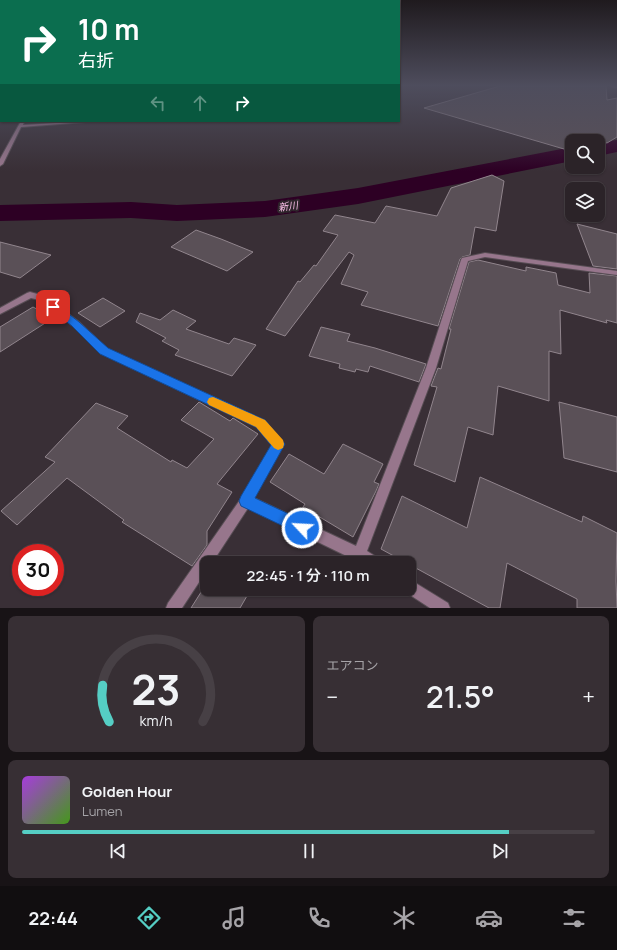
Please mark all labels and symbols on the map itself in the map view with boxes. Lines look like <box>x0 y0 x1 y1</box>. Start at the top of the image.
water label: 新川 <box>277 198 300 214</box>
pin <box>36 290 70 324</box>
position arrow <box>281 507 323 549</box>
speed limit sign: 30 <box>12 544 64 596</box>

